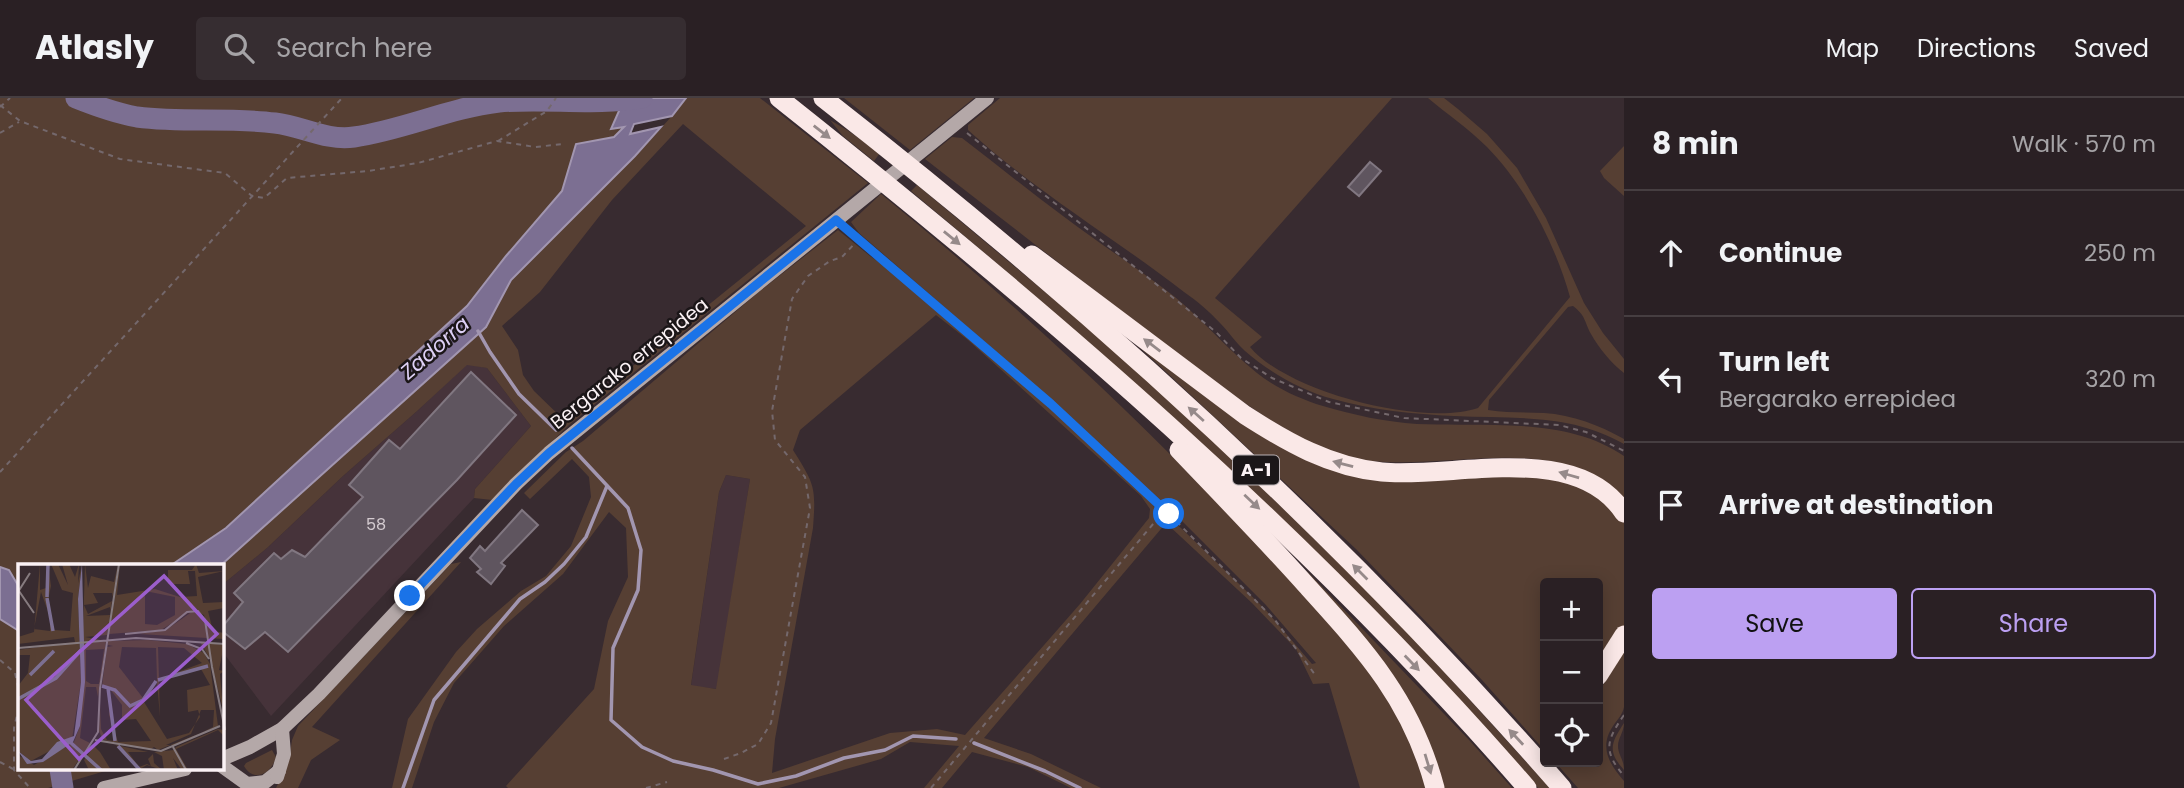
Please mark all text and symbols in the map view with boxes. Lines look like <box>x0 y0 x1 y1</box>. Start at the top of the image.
search box <box>196 17 686 80</box>
text: Atlasly <box>35 24 154 71</box>
icon: search <box>220 29 258 67</box>
text: Search here <box>276 30 432 66</box>
text: Map <box>1826 32 1879 65</box>
text: Directions <box>1917 32 2036 65</box>
text: Saved <box>2074 32 2149 65</box>
text: 8 min <box>1652 122 1739 165</box>
one-way arrow <box>813 125 831 140</box>
text: Walk · 570 m <box>2012 128 2156 160</box>
one-way arrow <box>944 230 961 245</box>
icon: ahead <box>1652 234 1690 272</box>
text: Continue <box>1719 235 1842 271</box>
text: 250 m <box>2084 237 2156 269</box>
street label: Bergarako errepidea <box>545 291 714 436</box>
water label: Zadorra <box>393 309 476 386</box>
one-way arrow <box>1143 337 1161 352</box>
text: Turn left <box>1719 344 1830 380</box>
icon: left <box>1652 360 1690 398</box>
text: 320 m <box>2085 363 2156 395</box>
text: Bergarako errepidea <box>1719 383 1956 415</box>
one-way arrow <box>1187 406 1205 422</box>
road number: A-1 <box>1233 456 1279 484</box>
one-way arrow <box>1333 458 1354 468</box>
one-way arrow <box>1558 469 1580 480</box>
icon: arrive <box>1652 486 1690 524</box>
text: Arrive at destination <box>1719 487 1994 523</box>
one-way arrow <box>1243 493 1260 509</box>
route start <box>1153 498 1184 529</box>
house number: 58 <box>366 513 386 536</box>
inset map <box>18 564 224 770</box>
one-way arrow <box>1352 564 1369 580</box>
map controls <box>1540 578 1603 767</box>
button: + <box>1540 578 1603 641</box>
route end <box>394 580 425 611</box>
button: Save <box>1652 588 1897 659</box>
button: Share <box>1911 588 2156 659</box>
button: − <box>1540 641 1603 704</box>
one-way arrow <box>1404 654 1420 671</box>
button: locate <box>1540 704 1603 767</box>
one-way arrow <box>1509 729 1525 746</box>
one-way arrow <box>1424 754 1434 775</box>

